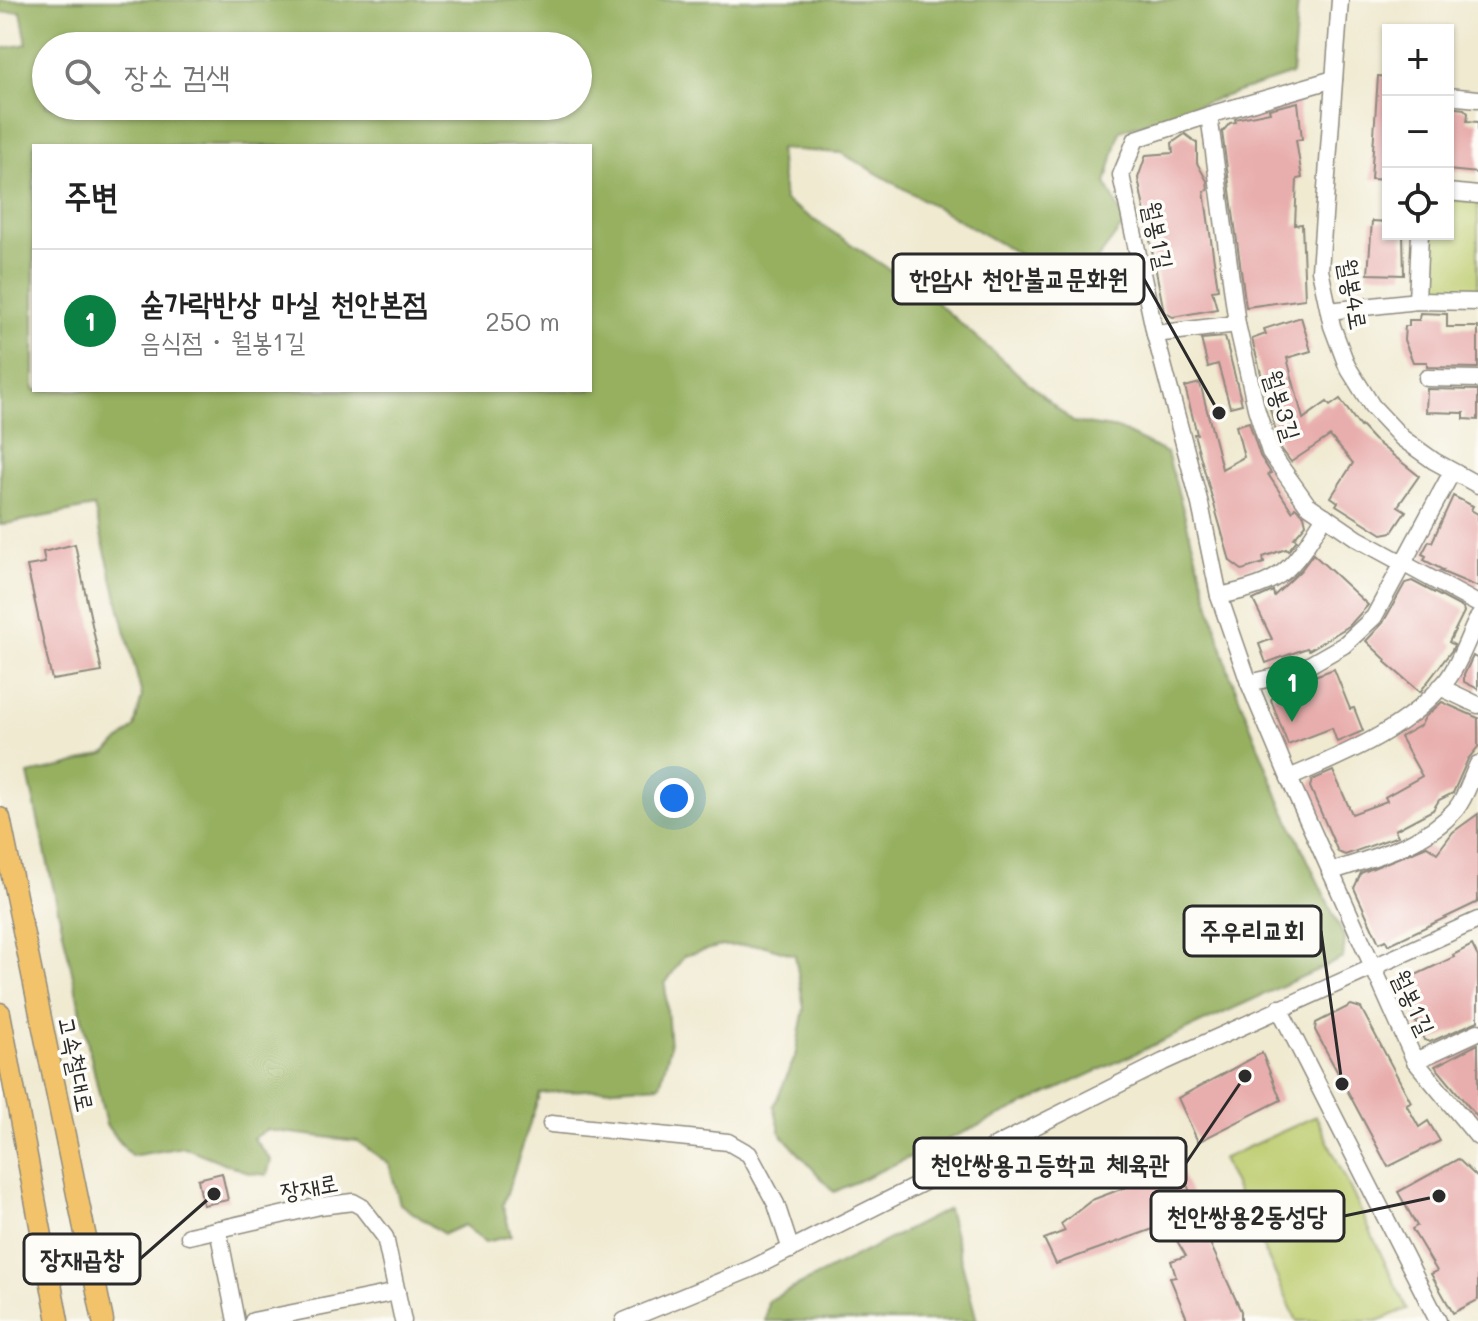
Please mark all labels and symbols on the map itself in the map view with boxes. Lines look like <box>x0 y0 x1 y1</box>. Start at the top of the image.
street label: 월봉1길 <box>1137 198 1181 272</box>
callout: 한암사 천안불교문화원 <box>893 254 1144 304</box>
street label: 월봉4로 <box>1332 256 1376 332</box>
text: 한암사 천안불교문화원 <box>909 261 1128 295</box>
street label: 월봉3길 <box>1258 366 1308 444</box>
pin: 1 <box>1266 656 1318 722</box>
your location <box>654 778 694 818</box>
callout: 주우리교회 <box>1184 906 1321 956</box>
text: 주우리교회 <box>1200 913 1304 947</box>
street label: 월봉1길 <box>1385 964 1443 1040</box>
street label: 고속철대로 <box>52 1014 102 1114</box>
callout: 천안쌍용고등학교 체육관 <box>914 1138 1186 1188</box>
text: 천안쌍용고등학교 체육관 <box>930 1146 1170 1180</box>
street label: 장재로 <box>278 1166 340 1206</box>
callout: 천안쌍용2동성당 <box>1151 1191 1344 1241</box>
text: 천안쌍용2동성당 <box>1167 1198 1328 1232</box>
callout: 장재곱창 <box>24 1234 140 1284</box>
text: 장재곱창 <box>40 1241 124 1275</box>

